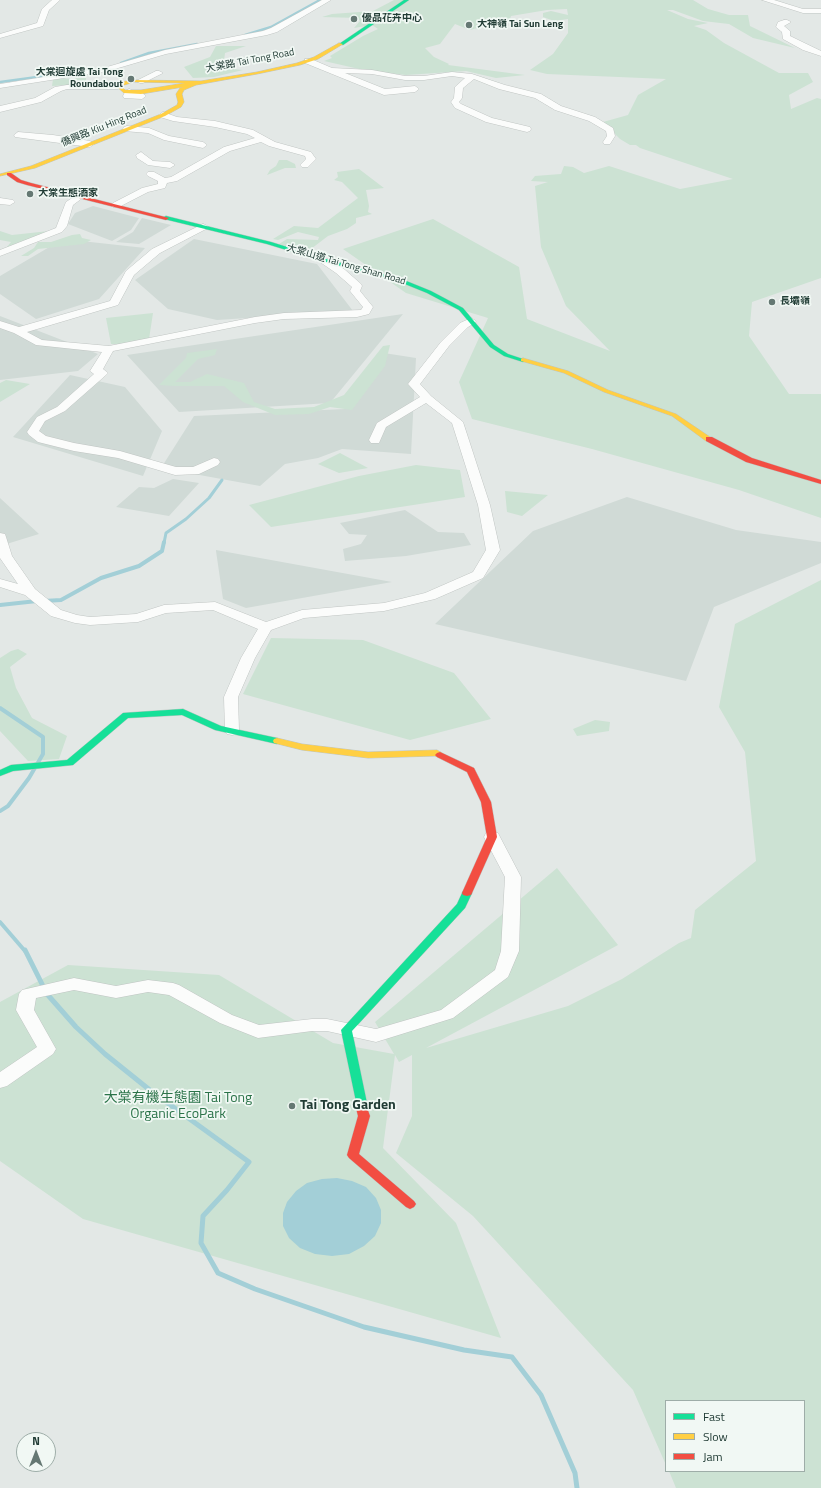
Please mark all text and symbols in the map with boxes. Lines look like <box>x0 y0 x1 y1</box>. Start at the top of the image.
place label: 優品花卉中心 <box>362 13 422 25</box>
marker: 優品花卉中心 <box>349 14 359 24</box>
place label: 大神嶺 Tai Sun Leng <box>477 19 563 31</box>
marker: 大神嶺 Tai Sun Leng <box>464 20 474 30</box>
street label: 大棠路 Tai Tong Road <box>205 47 295 75</box>
place label: 大棠迴旋處 Tai Tong Roundabout <box>36 67 123 90</box>
marker: 大棠迴旋處 Tai Tong Roundabout <box>126 74 136 84</box>
street label: 僑興路 Kiu Hing Road <box>60 104 148 150</box>
place label: 大棠生態酒家 <box>38 188 98 200</box>
marker: 大棠生態酒家 <box>25 189 35 199</box>
street label: 大棠山道 Tai Tong Shan Road <box>285 242 407 288</box>
place label: 長壩嶺 <box>780 296 810 308</box>
marker: 長壩嶺 <box>767 297 777 307</box>
park label: 大棠有機生態園 Tai Tong Organic EcoPark <box>104 1091 252 1124</box>
place label: Tai Tong Garden <box>300 1098 396 1114</box>
marker: Tai Tong Garden <box>287 1101 297 1111</box>
legend <box>665 1400 805 1472</box>
text: Fast <box>703 1407 725 1426</box>
text: Slow <box>703 1427 728 1446</box>
north arrow <box>16 1432 56 1472</box>
text: N <box>32 1433 40 1449</box>
text: Jam <box>703 1447 723 1466</box>

